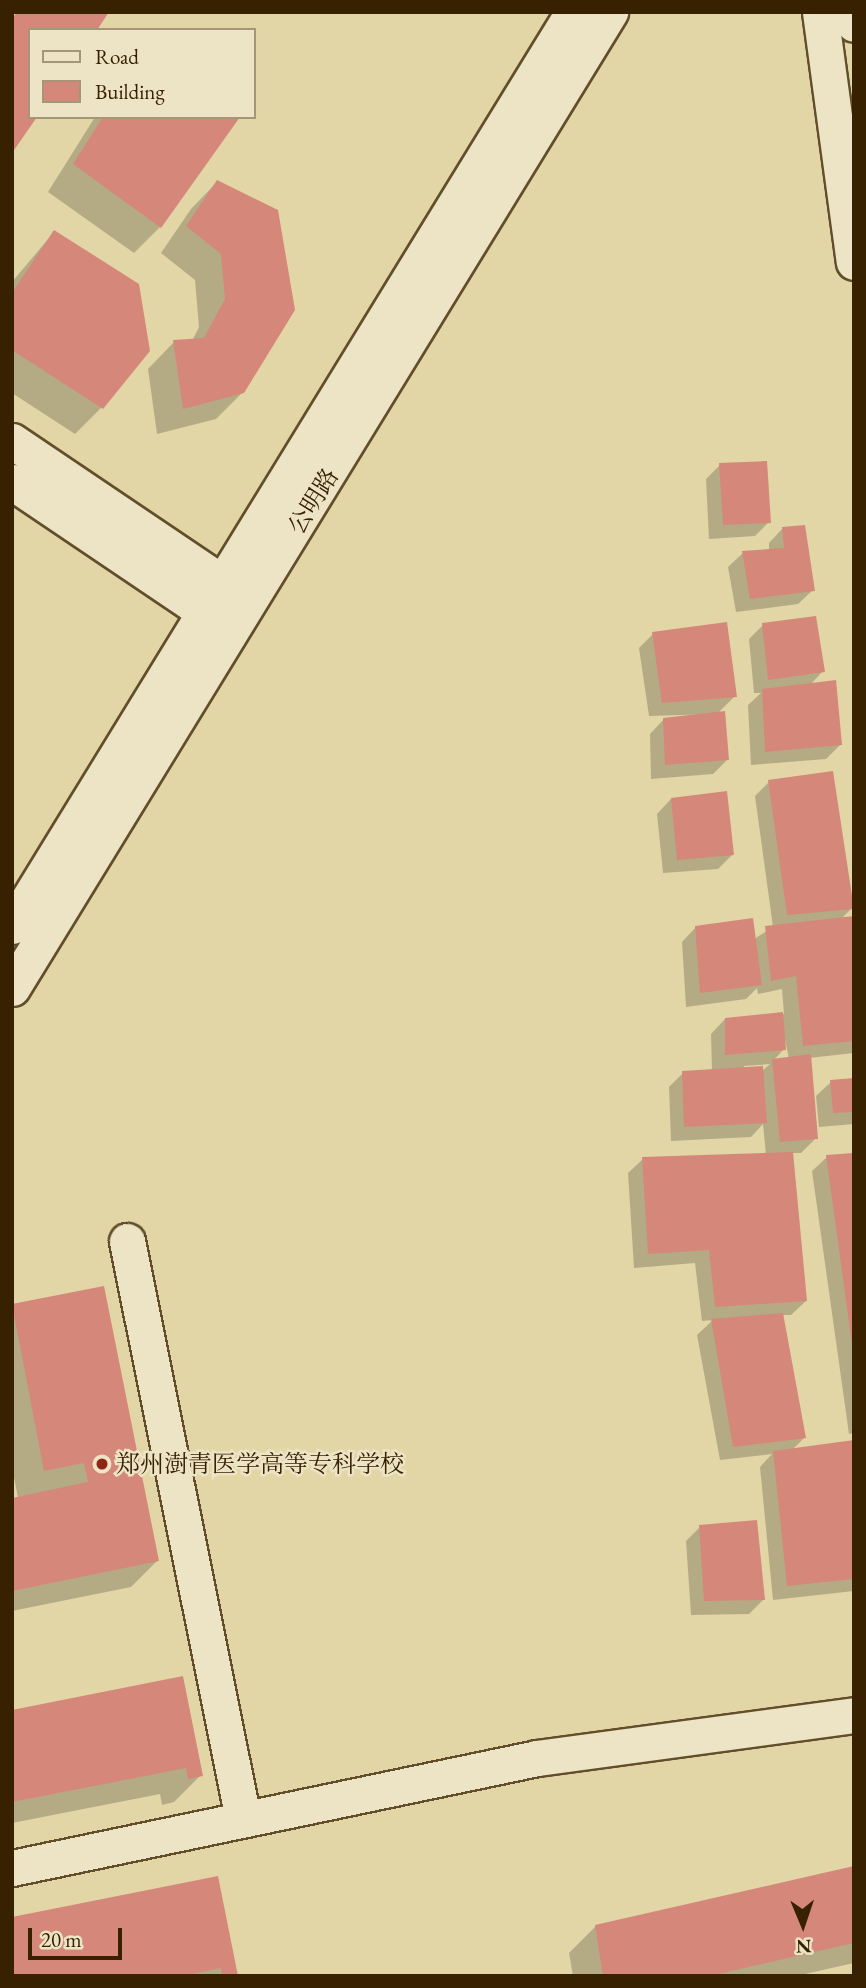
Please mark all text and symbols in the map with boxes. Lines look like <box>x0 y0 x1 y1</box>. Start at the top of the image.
legend <box>28 28 256 119</box>
text: Road <box>95 43 139 70</box>
text: Building <box>95 78 165 105</box>
street label: 公明路 <box>282 463 344 539</box>
place label: 郑州澍青医学高等专科学校 <box>116 1450 404 1478</box>
marker: 郑州澍青医学高等专科学校 <box>94 1456 110 1472</box>
north arrow <box>768 1890 838 1960</box>
scale bar <box>32 1914 126 1958</box>
text: 20 m <box>41 1926 82 1953</box>
text: N <box>796 1934 812 1959</box>

